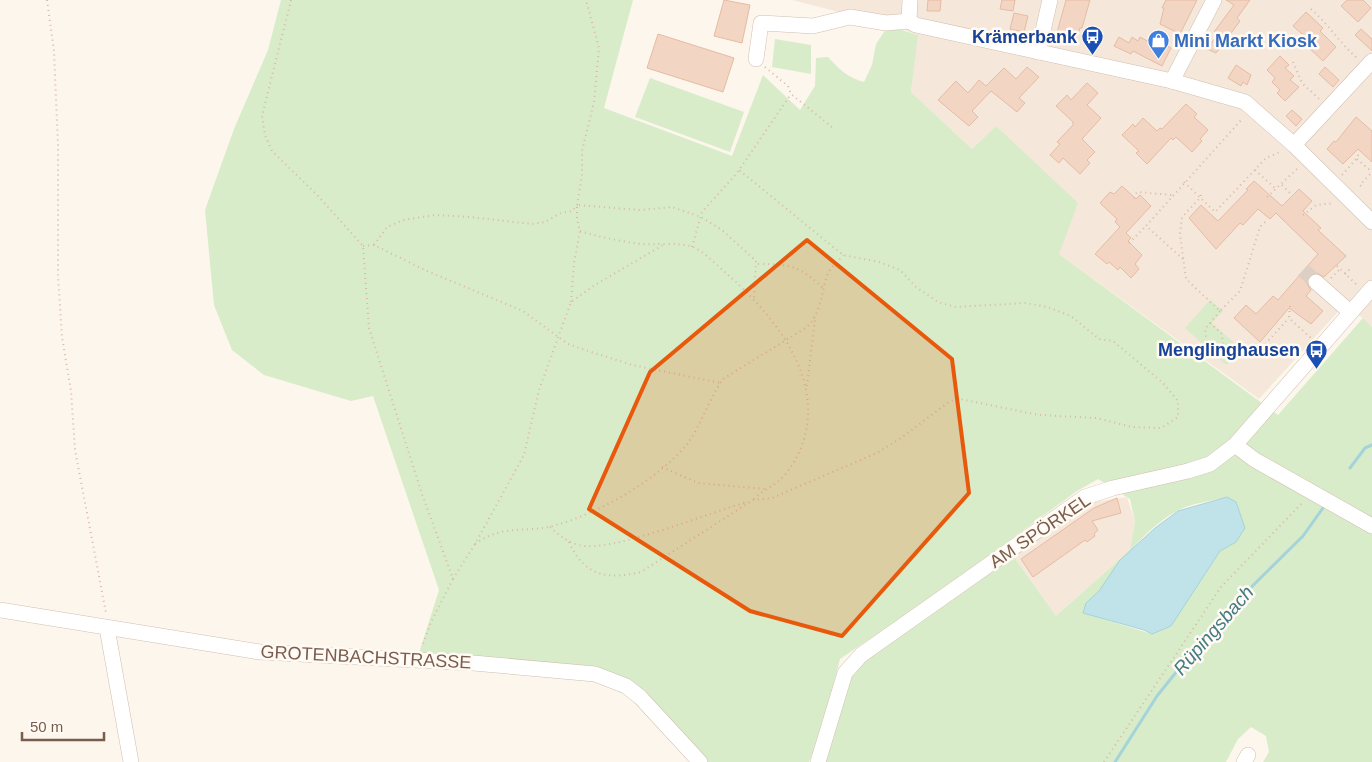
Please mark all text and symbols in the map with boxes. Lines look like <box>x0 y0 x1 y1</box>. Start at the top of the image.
bus stop icon: Krämerbank <box>1081 25 1105 56</box>
place label: Krämerbank <box>972 27 1078 47</box>
shop icon: Mini Markt Kiosk <box>1146 29 1170 60</box>
place label: Mini Markt Kiosk <box>1174 31 1318 51</box>
bus stop icon: Menglinghausen <box>1304 338 1328 369</box>
place label: Menglinghausen <box>1158 340 1300 360</box>
street label: AM SPÖRKEL <box>986 490 1094 572</box>
water label: Rüpingsbach <box>1169 582 1258 679</box>
street label: GROTENBACHSTRASSE <box>260 641 472 673</box>
scale bar <box>22 710 105 742</box>
text: 50 m <box>30 718 63 735</box>

